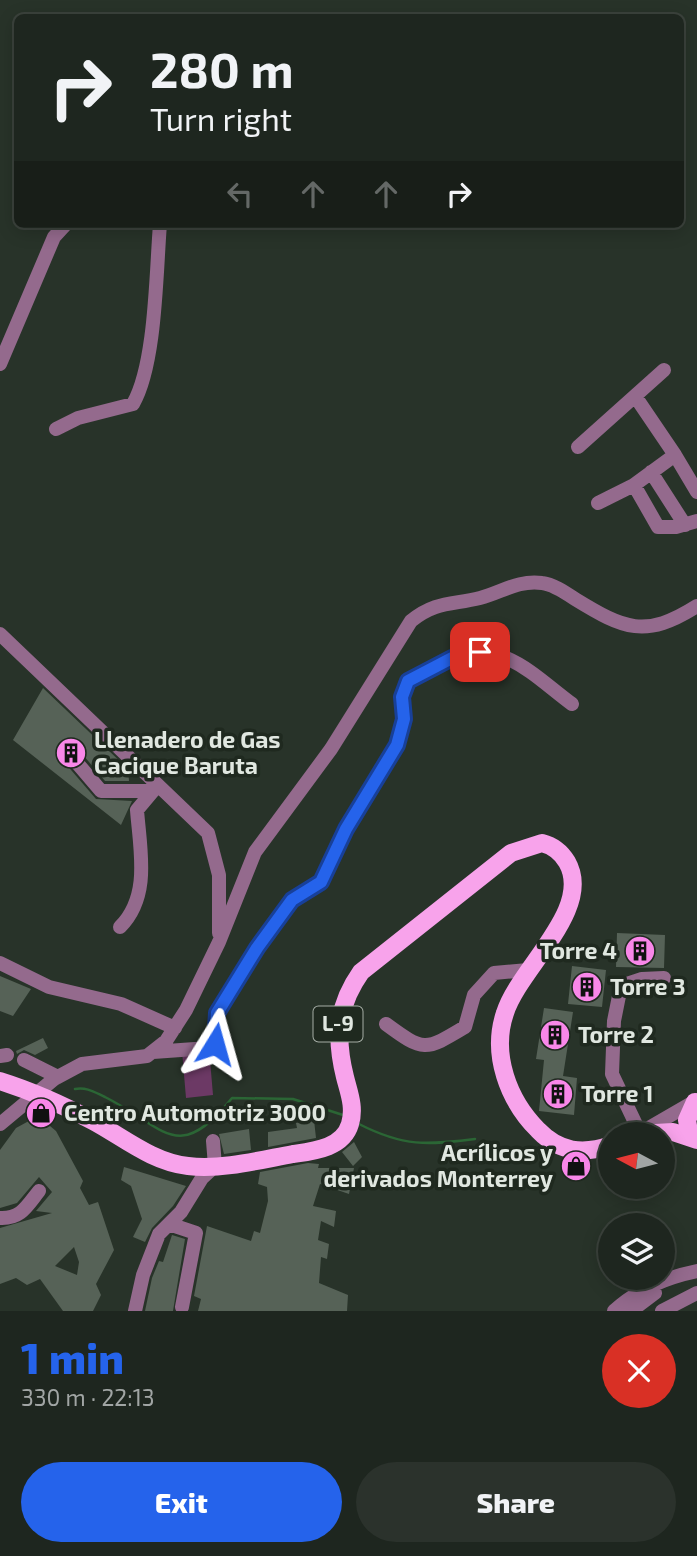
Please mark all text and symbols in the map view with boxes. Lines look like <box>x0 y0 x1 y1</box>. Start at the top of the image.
text: 280 m <box>150 39 294 98</box>
icon: right <box>35 42 126 133</box>
text: Turn right <box>150 99 292 137</box>
icon: left <box>221 175 259 213</box>
icon: ahead <box>294 175 332 213</box>
icon: ahead <box>367 175 405 213</box>
icon: right <box>440 175 478 213</box>
pin <box>450 622 510 682</box>
icon: arrive <box>461 633 499 671</box>
place label: Llenadero de Gas Cacique Baruta <box>94 725 281 779</box>
building icon: Llenadero de Gas Cacique Baruta <box>54 736 88 770</box>
building icon: Torre 4 <box>623 934 657 968</box>
place label: Torre 4 <box>540 936 617 964</box>
building icon: Torre 3 <box>570 970 604 1004</box>
place label: Torre 3 <box>610 972 686 1000</box>
road number: L-9 <box>314 1006 362 1042</box>
position arrow <box>178 1007 252 1081</box>
building icon: Torre 2 <box>538 1018 572 1052</box>
place label: Torre 2 <box>578 1020 654 1048</box>
building icon: Torre 1 <box>541 1077 575 1111</box>
place label: Torre 1 <box>581 1079 653 1107</box>
shop icon: Centro Automotriz 3000 <box>24 1096 58 1130</box>
place label: Centro Automotriz 3000 <box>64 1098 326 1126</box>
north arrow <box>598 1122 676 1199</box>
map controls <box>598 1122 675 1290</box>
place label: Acrílicos y derivados Monterrey <box>324 1138 553 1192</box>
shop icon: Acrílicos y derivados Monterrey <box>559 1149 593 1183</box>
button: layers <box>598 1213 675 1290</box>
text: 1 min <box>21 1332 124 1382</box>
button: close <box>602 1334 676 1408</box>
text: 330 m · 22:13 <box>21 1383 155 1411</box>
button: Exit <box>21 1462 342 1542</box>
button: Share <box>356 1462 676 1542</box>

